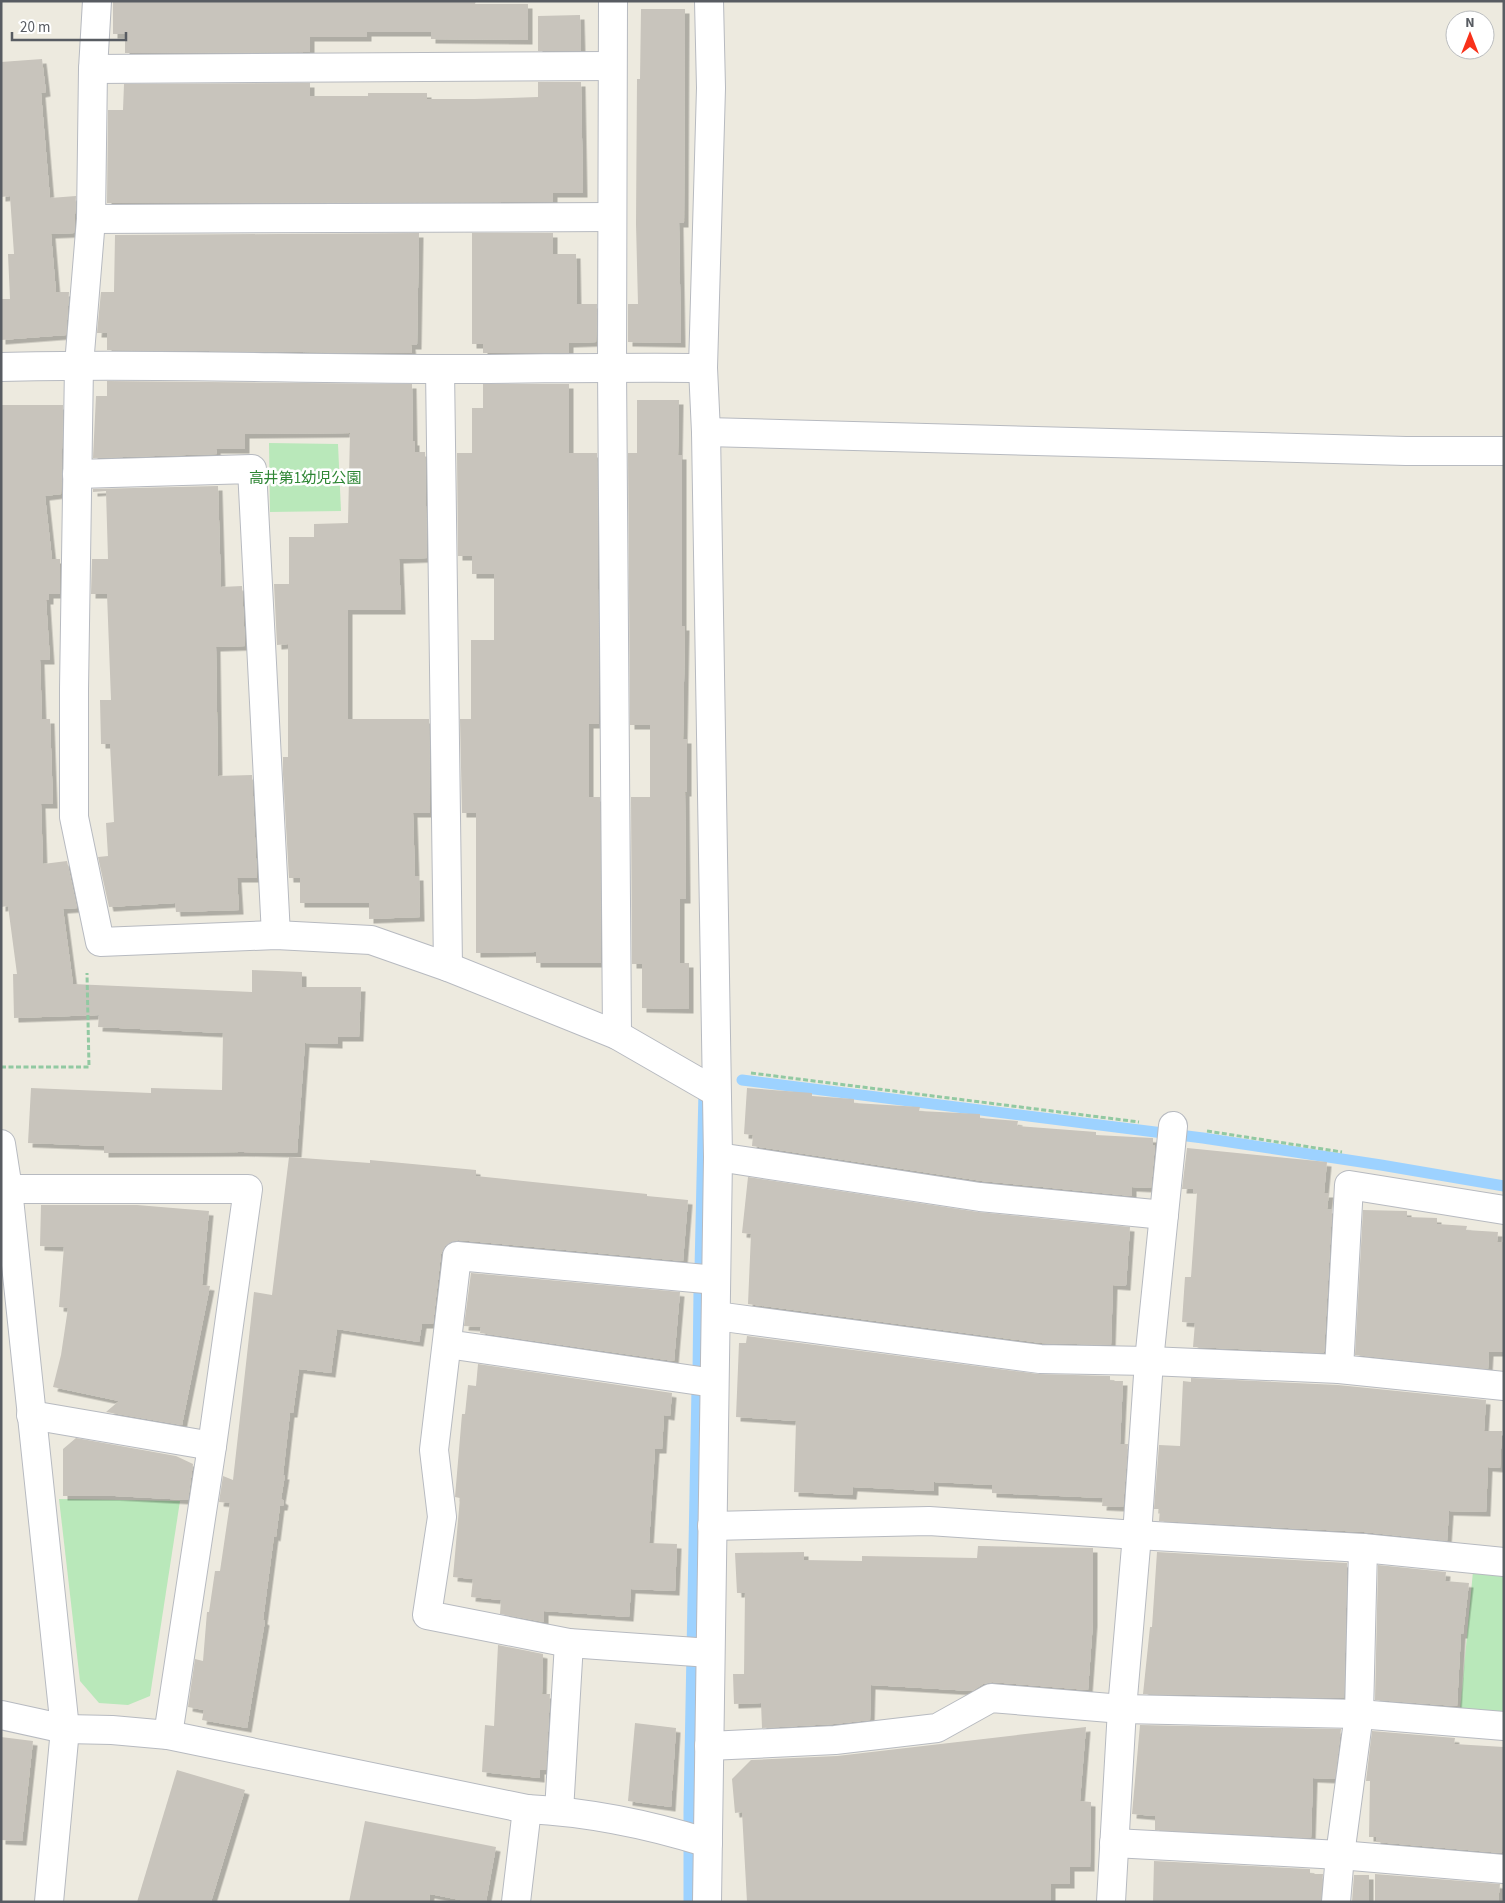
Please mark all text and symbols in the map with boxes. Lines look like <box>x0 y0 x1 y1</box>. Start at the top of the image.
scale bar <box>12 10 126 42</box>
north arrow <box>1445 10 1495 60</box>
text: N <box>1465 13 1475 33</box>
text: 20 m <box>20 17 50 38</box>
park label: 高井第1幼児公園 <box>249 468 361 489</box>

